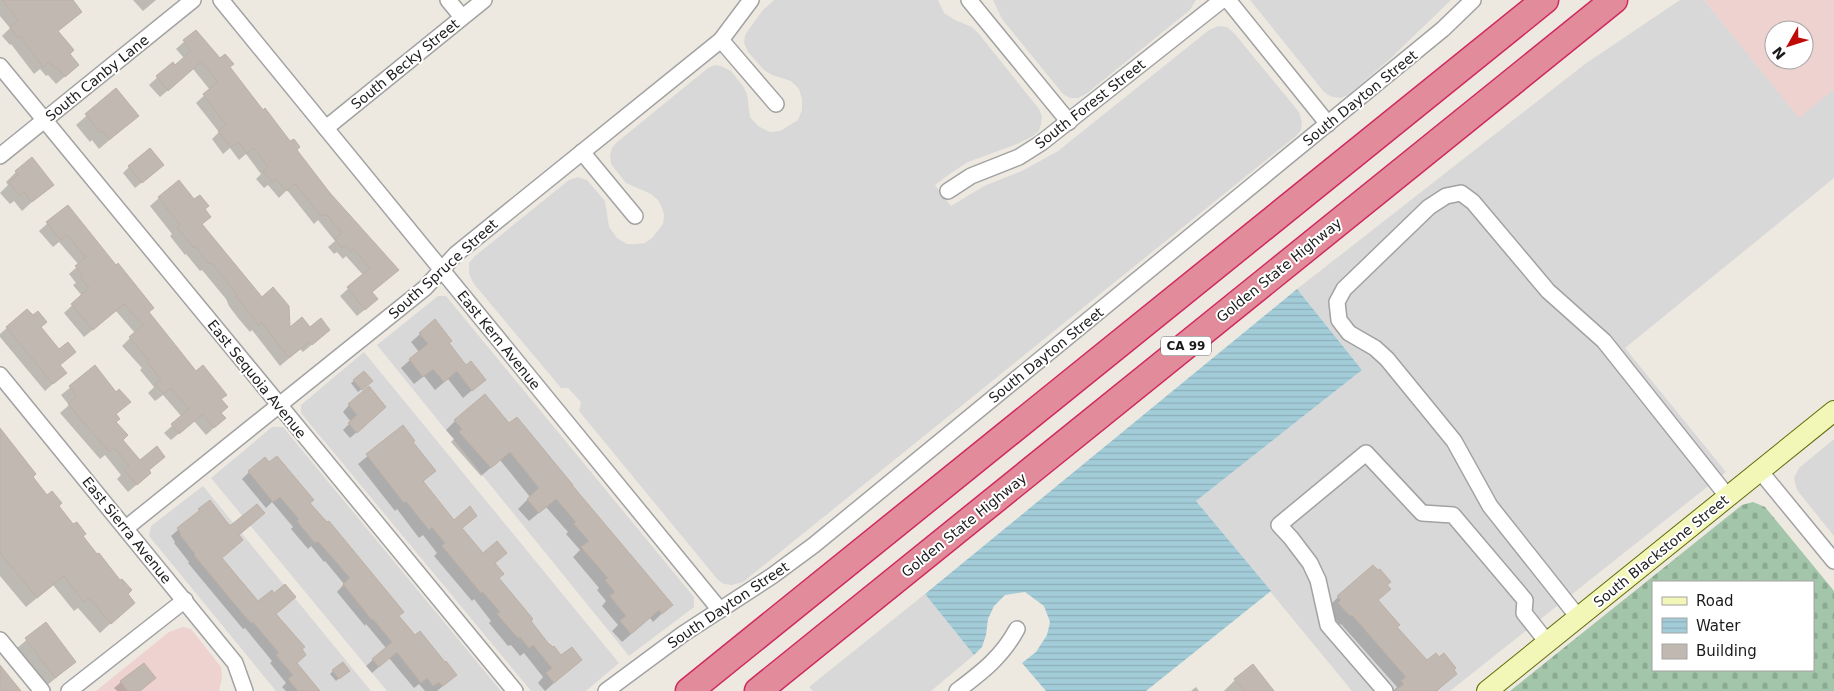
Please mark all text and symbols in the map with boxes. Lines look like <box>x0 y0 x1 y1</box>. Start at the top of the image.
street label: South Becky Street <box>348 15 462 112</box>
north arrow <box>1764 20 1814 70</box>
street label: South Canby Lane <box>42 32 152 124</box>
text: N <box>1769 44 1789 63</box>
street label: South Dayton Street <box>1300 47 1421 149</box>
street label: South Forest Street <box>1032 56 1149 152</box>
street label: Golden State Highway <box>1213 215 1345 325</box>
street label: South Spruce Street <box>385 216 501 322</box>
street label: East Kern Avenue <box>454 287 544 393</box>
street label: South Dayton Street <box>986 304 1107 406</box>
street label: East Sequoia Avenue <box>204 317 310 441</box>
road number: CA 99 <box>1161 336 1211 356</box>
street label: Golden State Highway <box>898 470 1030 580</box>
street label: East Sierra Avenue <box>79 474 175 586</box>
street label: South Blackstone Street <box>1590 491 1732 610</box>
street label: South Dayton Street <box>664 558 792 652</box>
legend <box>1652 581 1814 671</box>
text: Road <box>1696 592 1734 610</box>
text: Water <box>1696 617 1741 635</box>
text: Building <box>1696 642 1757 660</box>

